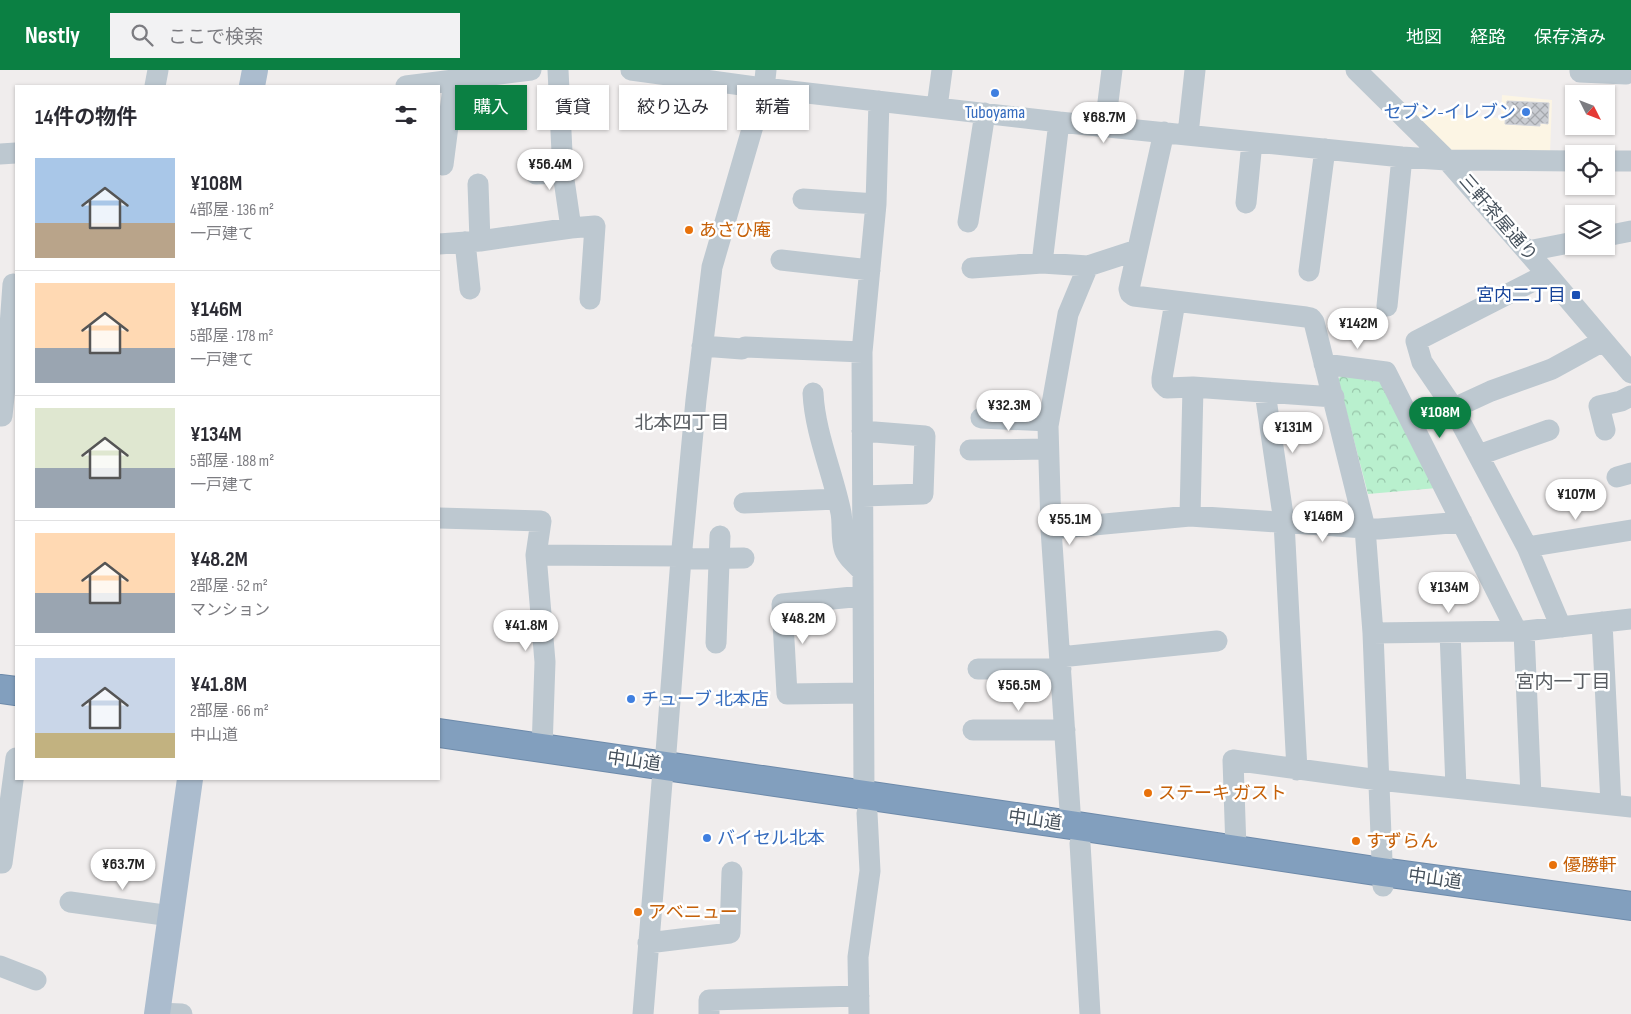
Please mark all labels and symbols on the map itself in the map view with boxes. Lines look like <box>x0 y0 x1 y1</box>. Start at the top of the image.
north arrow <box>1565 85 1615 135</box>
marker: Tuboyama <box>989 87 1001 99</box>
place label: Tuboyama <box>965 102 1025 123</box>
pin: ¥68.7M <box>1063 102 1145 144</box>
place label: セブン-イレブン <box>1383 102 1516 123</box>
marker: セブン-イレブン <box>1520 106 1532 118</box>
pin: ¥56.4M <box>509 148 591 191</box>
street label: 三軒茶屋通り <box>1455 170 1541 266</box>
place label: あさひ庵 <box>699 220 771 241</box>
marker: あさひ庵 <box>683 224 695 236</box>
place label: 宮内二丁目 <box>1476 285 1566 306</box>
marker: 宮内二丁目 <box>1570 289 1582 301</box>
pin: ¥142M <box>1323 308 1393 350</box>
pin: ¥32.3M <box>968 390 1050 432</box>
pin: ¥108M <box>1405 396 1475 439</box>
district label: 北本四丁目 <box>634 412 730 435</box>
pin: ¥131M <box>1258 412 1328 454</box>
pin: ¥107M <box>1541 478 1611 521</box>
pin: ¥146M <box>1288 500 1358 543</box>
pin: ¥55.1M <box>1029 504 1111 546</box>
pin: ¥134M <box>1414 572 1484 614</box>
pin: ¥48.2M <box>762 602 844 645</box>
pin: ¥41.8M <box>485 610 567 652</box>
pin: ¥56.5M <box>978 670 1060 712</box>
district label: 宮内一丁目 <box>1515 671 1611 694</box>
place label: チューブ 北本店 <box>641 689 769 710</box>
marker: チューブ 北本店 <box>625 693 637 705</box>
street label: 中山道 <box>606 747 662 775</box>
place label: ステーキ ガスト <box>1158 783 1287 804</box>
marker: ステーキ ガスト <box>1142 787 1154 799</box>
street label: 中山道 <box>1007 806 1063 834</box>
place label: バイセル北本 <box>717 828 825 849</box>
place label: すずらん <box>1366 831 1438 852</box>
marker: バイセル北本 <box>701 832 713 844</box>
marker: すずらん <box>1350 835 1362 847</box>
pin: ¥63.7M <box>82 848 164 891</box>
place label: 優勝軒 <box>1563 855 1617 876</box>
marker: 優勝軒 <box>1547 859 1559 871</box>
street label: 中山道 <box>1407 865 1463 893</box>
place label: アベニュー <box>648 902 738 923</box>
marker: アベニュー <box>632 906 644 918</box>

